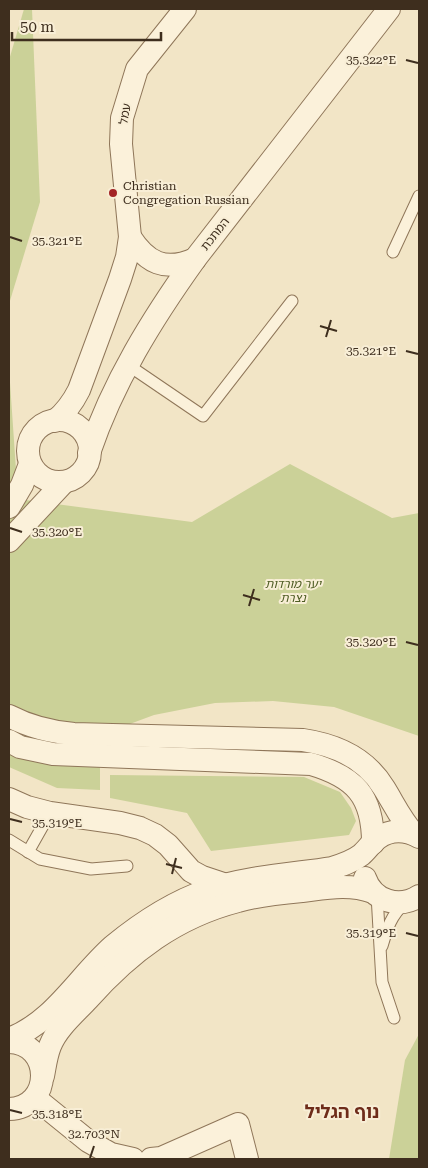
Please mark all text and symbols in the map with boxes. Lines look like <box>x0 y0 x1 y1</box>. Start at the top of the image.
scale bar <box>12 10 161 42</box>
text: 50 m <box>20 18 55 36</box>
text: 35.322°E <box>346 53 396 67</box>
street label: עמל <box>116 102 134 126</box>
place label: Christian Congregation Russian <box>123 179 250 207</box>
marker: Christian Congregation Russian <box>107 187 119 199</box>
street label: המתכת <box>198 215 232 253</box>
text: 35.321°E <box>32 234 82 248</box>
text: 35.321°E <box>346 344 396 358</box>
text: 35.320°E <box>32 525 82 539</box>
park label: יער מורדות נצרת <box>265 577 322 605</box>
text: 35.320°E <box>346 635 396 649</box>
text: 35.319°E <box>32 816 82 830</box>
text: 35.319°E <box>346 926 396 940</box>
district label: נוף הגליל <box>305 1101 379 1122</box>
text: 35.318°E <box>32 1107 82 1121</box>
text: 32.703°N <box>68 1127 120 1141</box>

